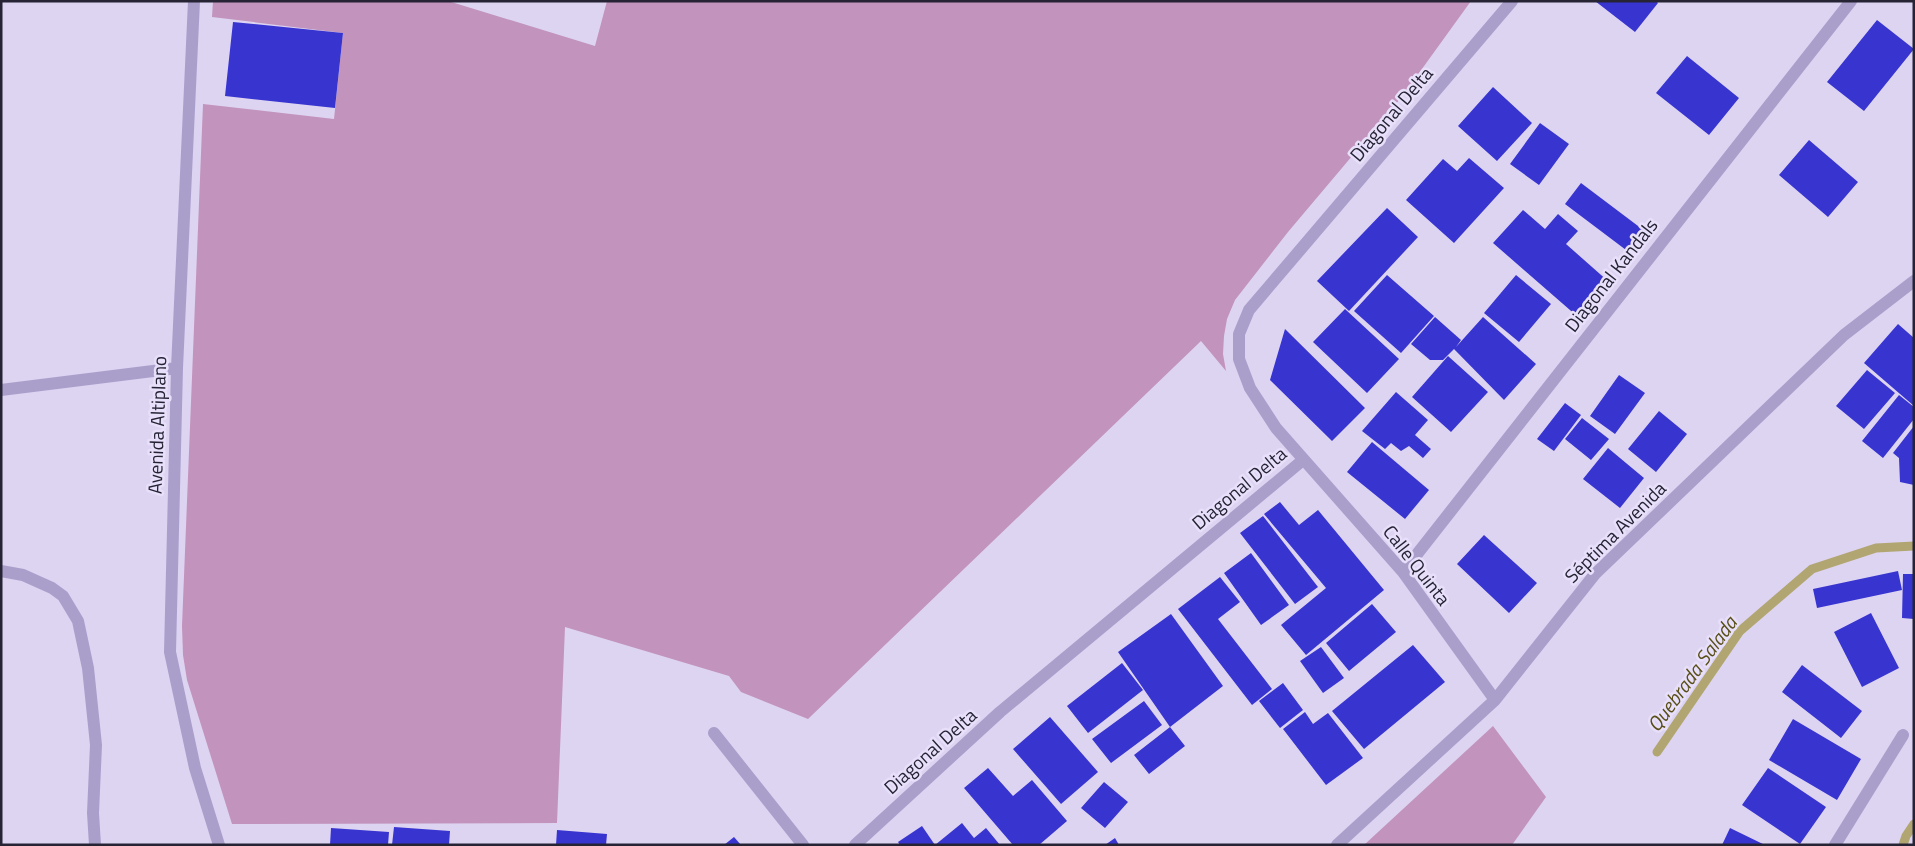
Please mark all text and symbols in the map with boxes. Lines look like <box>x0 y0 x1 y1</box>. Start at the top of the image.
street label: Diagonal Delta <box>1342 59 1439 168</box>
street label: Diagonal Kandals <box>1557 212 1664 338</box>
street label: Avenida Altiplano <box>140 355 173 495</box>
street label: Diagonal Delta <box>1185 439 1293 536</box>
street label: Séptima Avenida <box>1557 474 1673 589</box>
street label: Calle Quinta <box>1377 518 1459 612</box>
water label: Quebrada Salada <box>1639 609 1745 738</box>
street label: Diagonal Delta <box>877 701 983 800</box>

